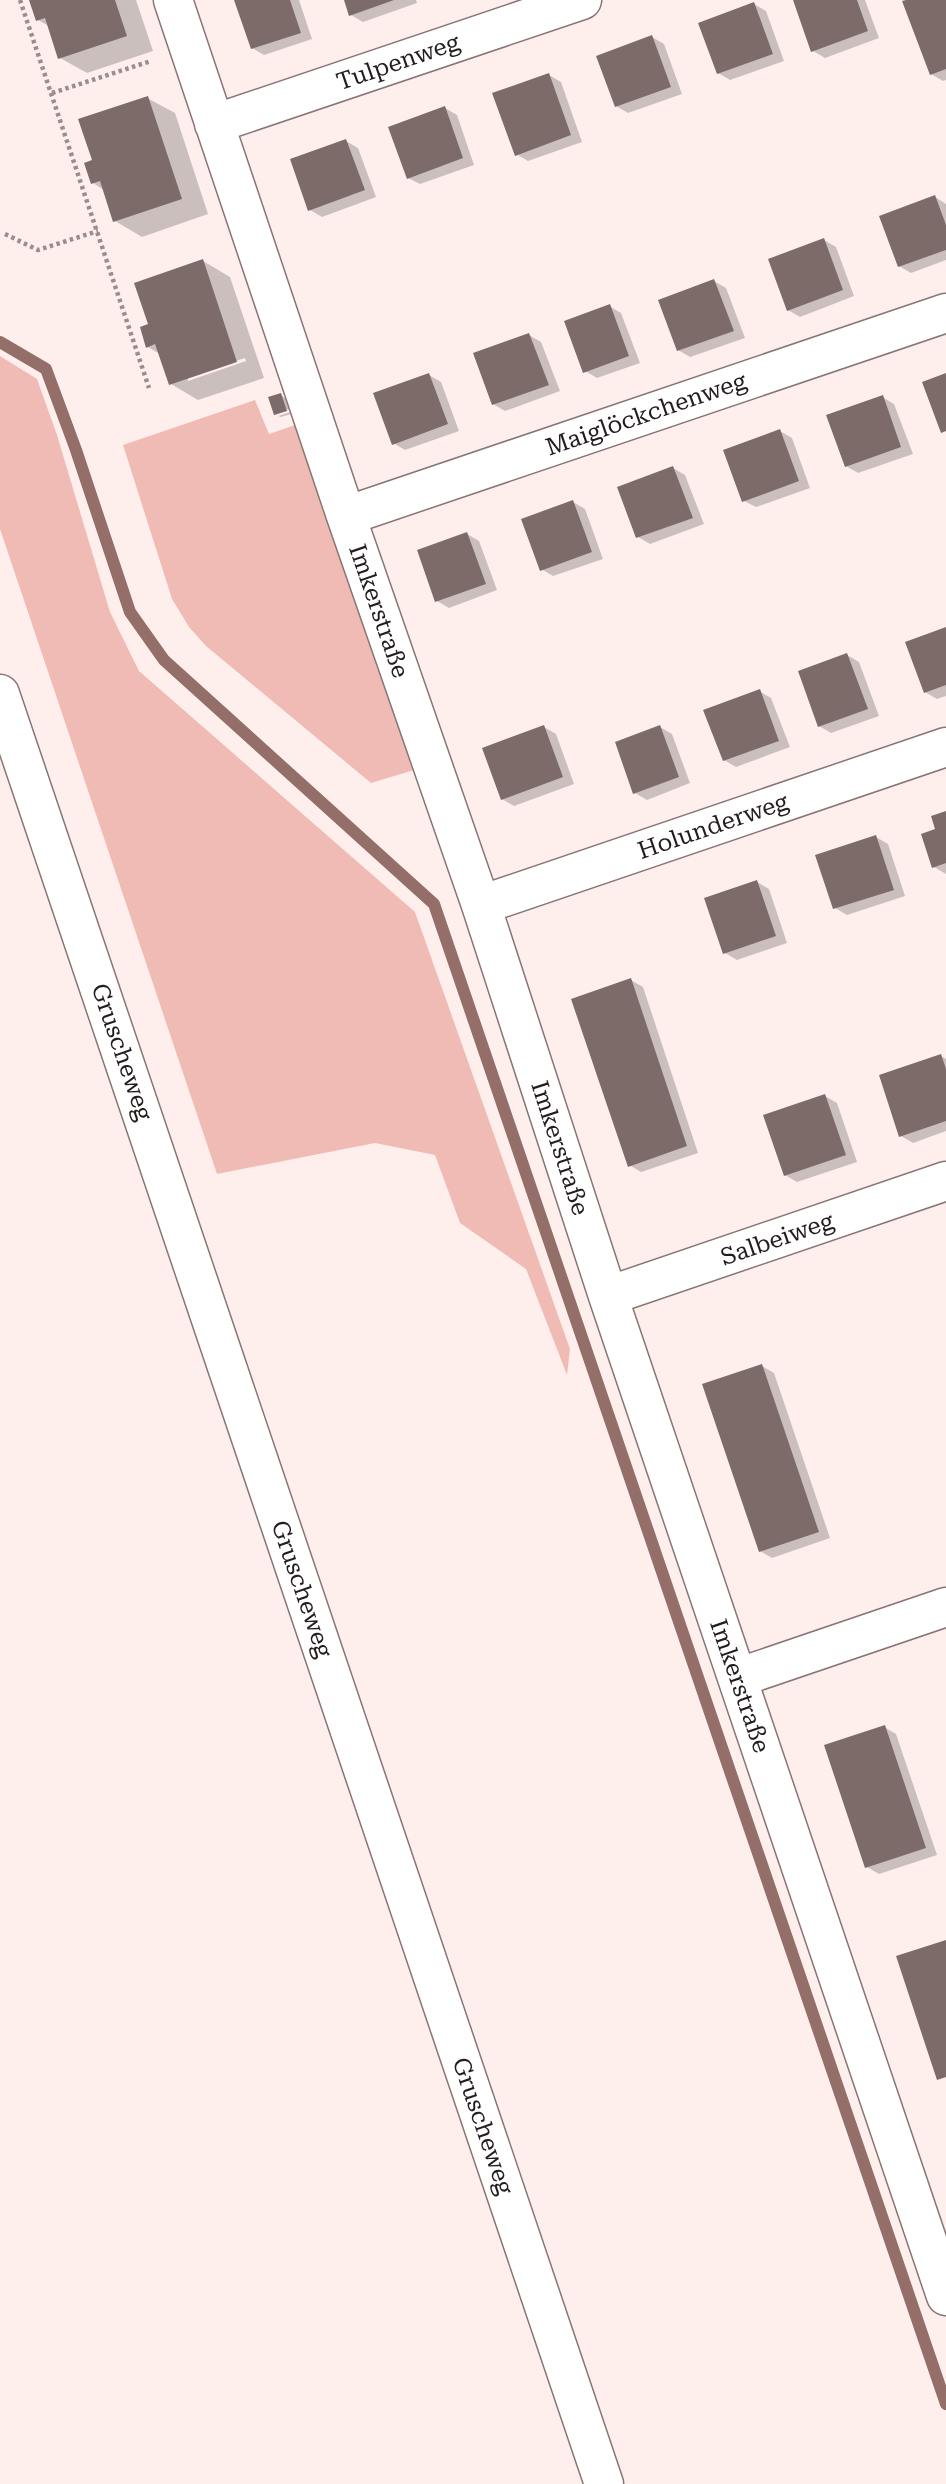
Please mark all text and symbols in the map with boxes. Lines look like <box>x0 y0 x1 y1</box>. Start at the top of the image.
street label: Tulpenweg <box>333 28 464 96</box>
street label: Maiglöckchenweg <box>542 366 750 461</box>
street label: Imkerstraße <box>343 541 415 681</box>
street label: Holunderweg <box>634 787 792 865</box>
street label: Gruscheweg <box>86 980 159 1124</box>
street label: Imkerstraße <box>525 1077 595 1219</box>
street label: Salbeiweg <box>717 1206 838 1271</box>
street label: Gruscheweg <box>266 1517 339 1661</box>
street label: Imkerstraße <box>704 1616 776 1756</box>
street label: Gruscheweg <box>447 2054 520 2198</box>

